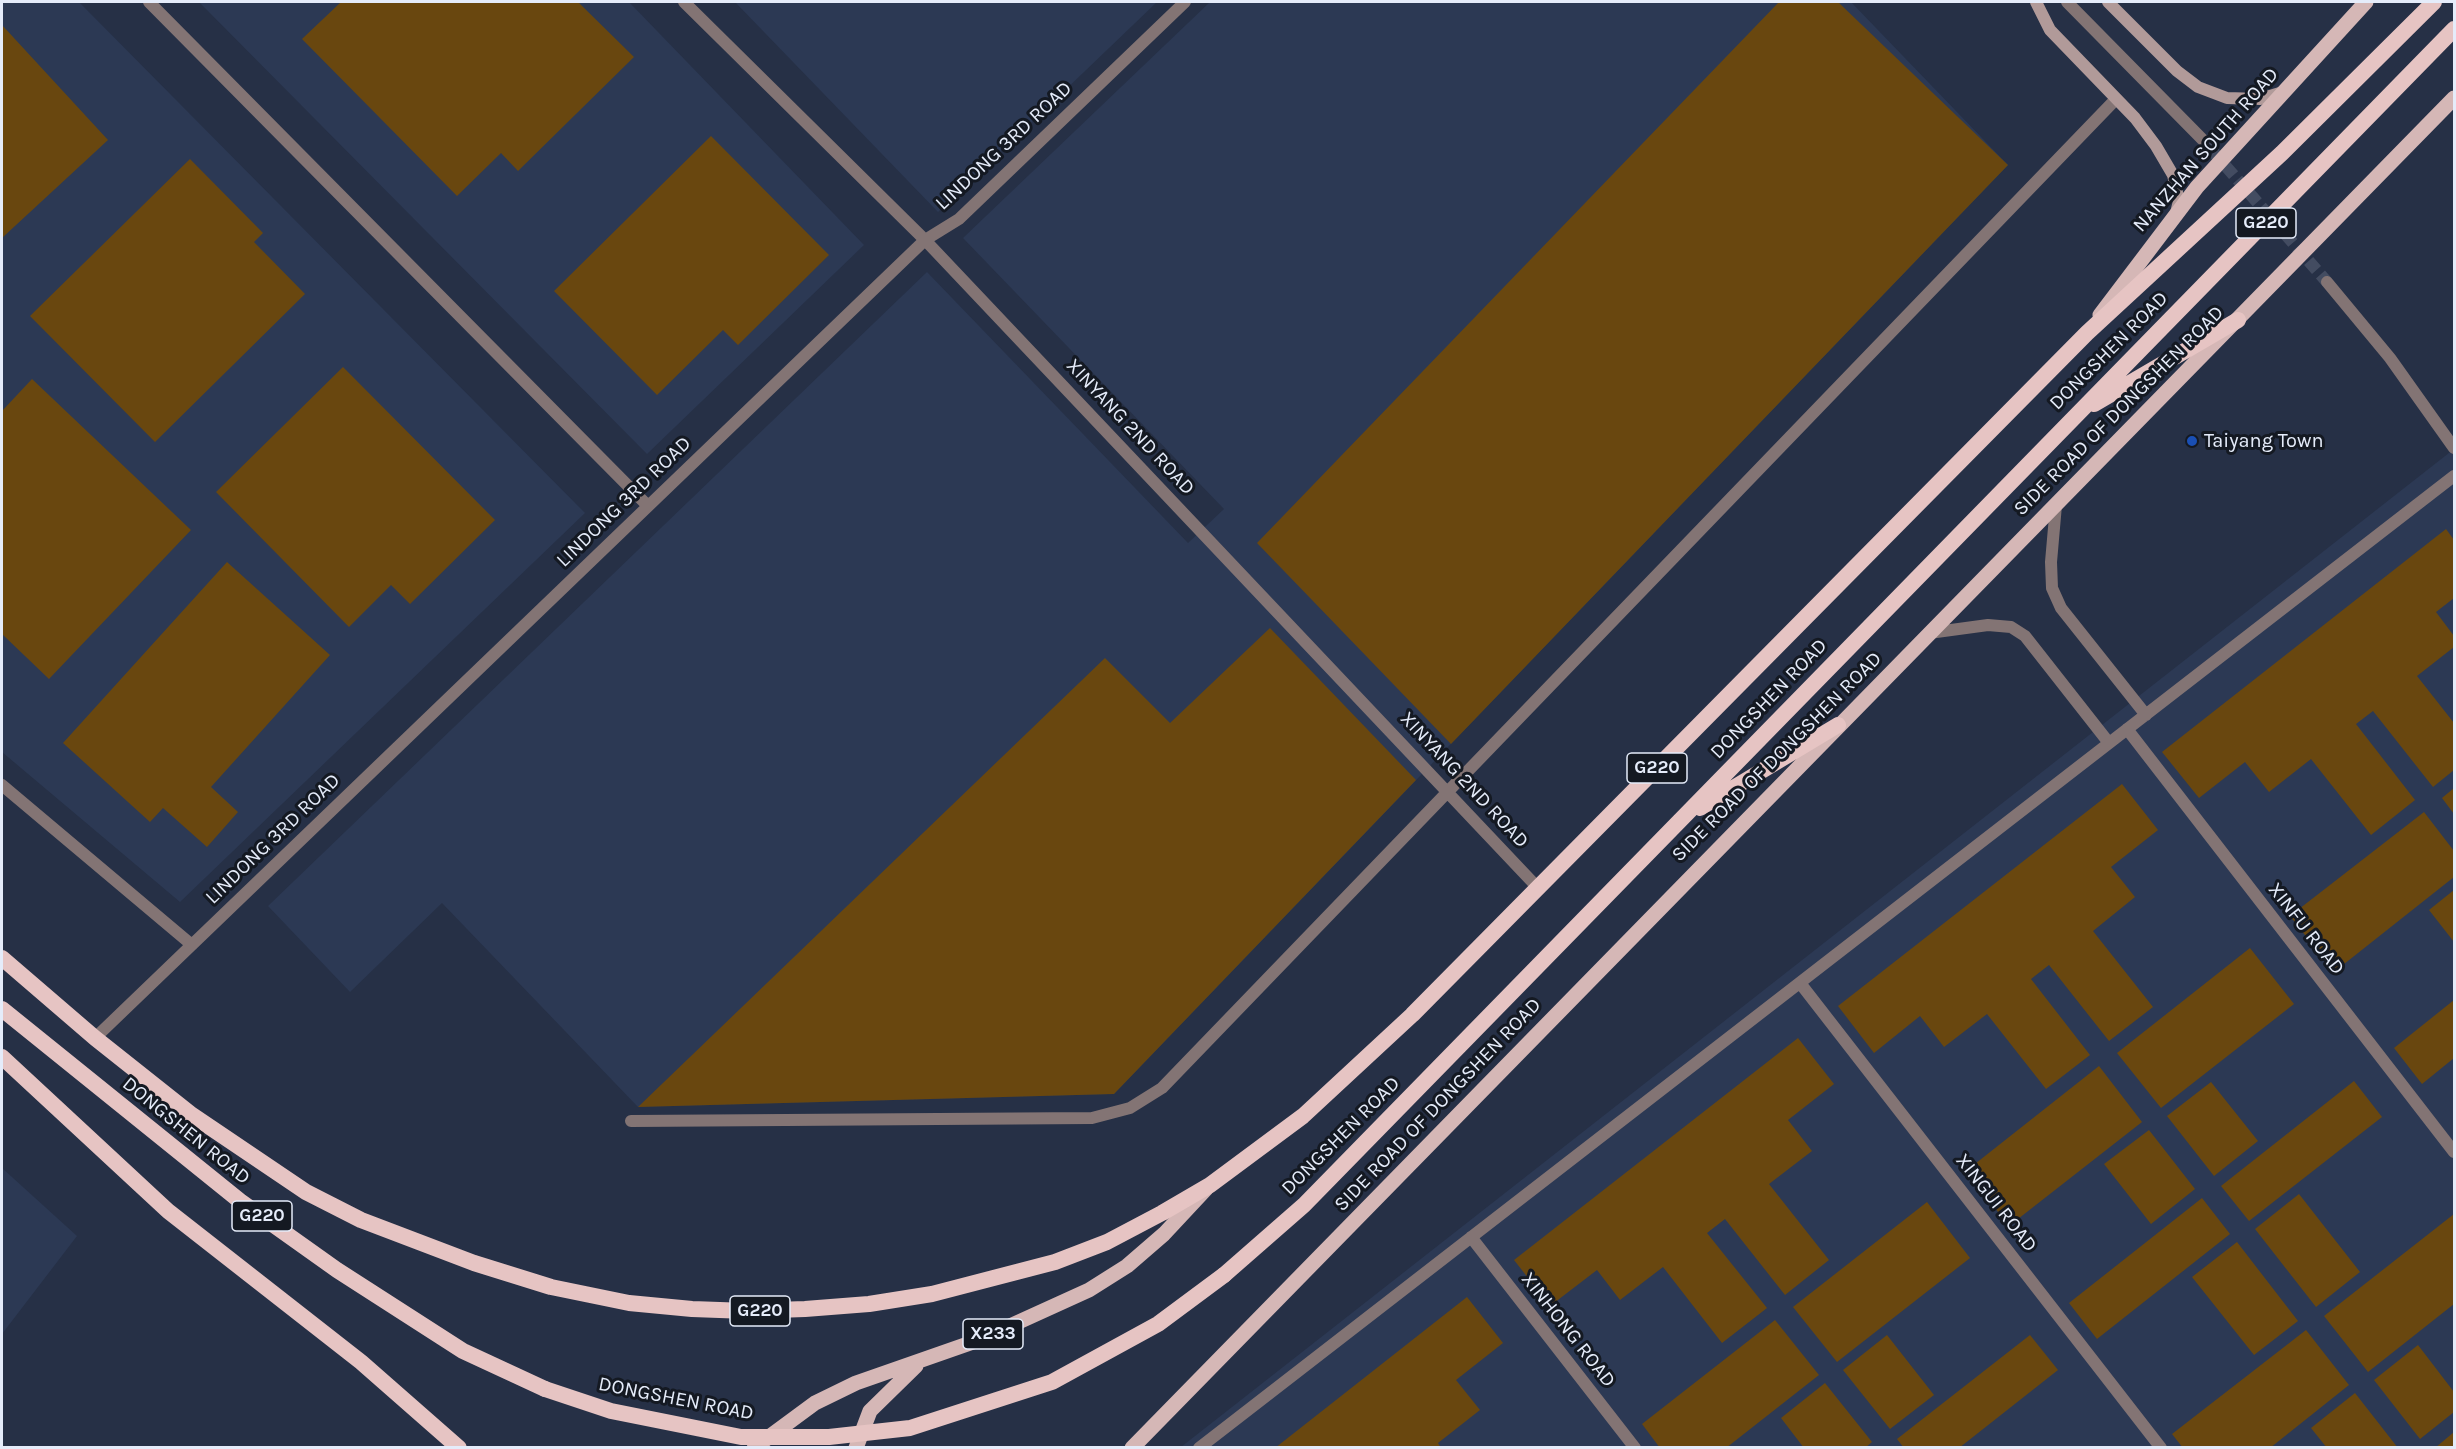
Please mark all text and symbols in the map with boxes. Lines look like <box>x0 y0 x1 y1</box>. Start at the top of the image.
street label: NANZHAN SOUTH ROAD <box>2128 63 2284 237</box>
street label: LINDONG 3RD ROAD <box>931 77 1077 215</box>
road number: G220 <box>2236 208 2296 238</box>
street label: DONGSHEN ROAD <box>2045 287 2173 415</box>
street label: SIDE ROAD OF DONGSHEN ROAD <box>2009 301 2229 521</box>
street label: XINYANG 2ND ROAD <box>1061 354 1199 500</box>
place label: Taiyang Town <box>2204 429 2324 453</box>
street label: LINDONG 3RD ROAD <box>552 432 696 572</box>
marker: Taiyang Town <box>2185 434 2199 448</box>
street label: DONGSHEN ROAD <box>1706 634 1832 764</box>
street label: SIDE ROAD OF DONGSHEN ROAD <box>1667 647 1887 867</box>
street label: XINYANG 2ND ROAD <box>1395 707 1533 853</box>
road number: G220 <box>1627 753 1687 783</box>
street label: LINDONG 3RD ROAD <box>201 769 345 909</box>
street label: XINFU ROAD <box>2263 878 2349 980</box>
street label: SIDE ROAD OF DONGSHEN ROAD <box>1330 993 1546 1217</box>
street label: DONGSHEN ROAD <box>117 1072 255 1190</box>
street label: DONGSHEN ROAD <box>1277 1072 1405 1200</box>
street label: XINGUI ROAD <box>1950 1149 2042 1257</box>
road number: G220 <box>232 1201 292 1231</box>
street label: XINHONG ROAD <box>1516 1268 1620 1392</box>
road number: G220 <box>730 1296 790 1326</box>
road number: X233 <box>963 1319 1023 1349</box>
street label: DONGSHEN ROAD <box>596 1372 756 1426</box>

